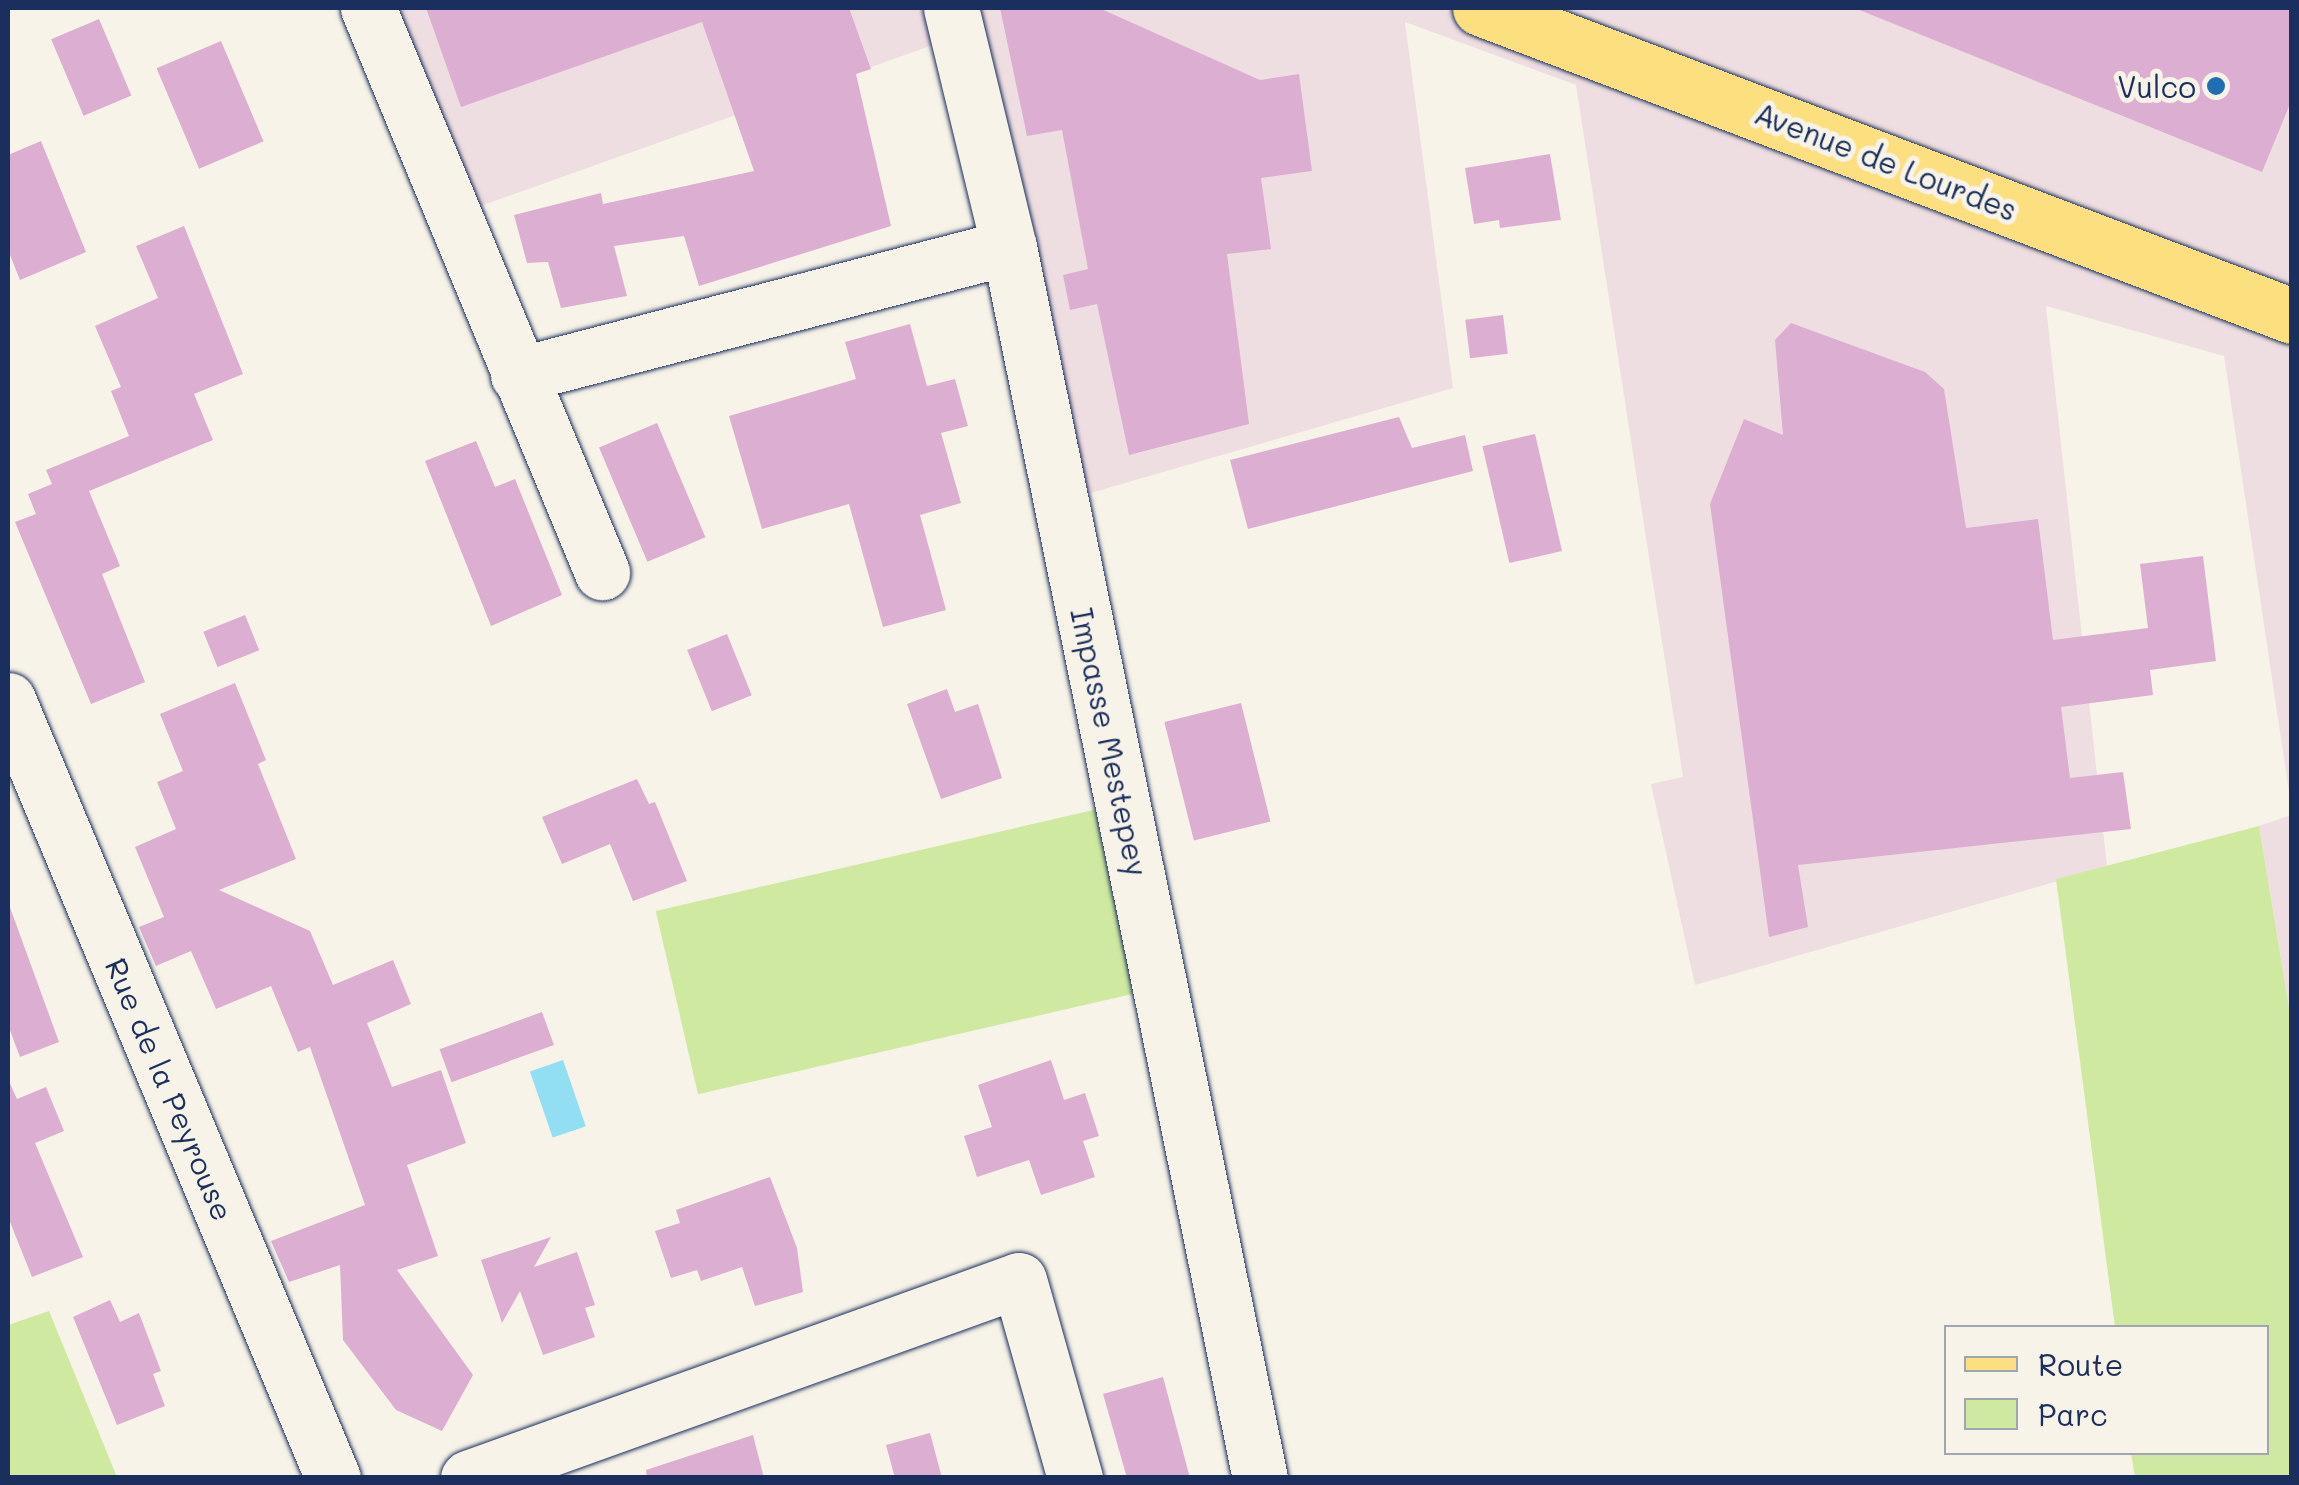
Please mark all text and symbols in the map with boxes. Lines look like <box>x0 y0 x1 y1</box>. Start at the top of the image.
place label: Vulco <box>2117 68 2196 104</box>
marker: Vulco <box>2205 75 2227 97</box>
street label: Avenue de Lourdes <box>1750 94 2022 228</box>
street label: Impasse Mestepey <box>1064 605 1156 879</box>
street label: Rue de la Peyrouse <box>98 952 242 1226</box>
legend <box>1944 1325 2269 1455</box>
text: Route <box>2038 1344 2123 1384</box>
text: Parc <box>2038 1394 2108 1434</box>

